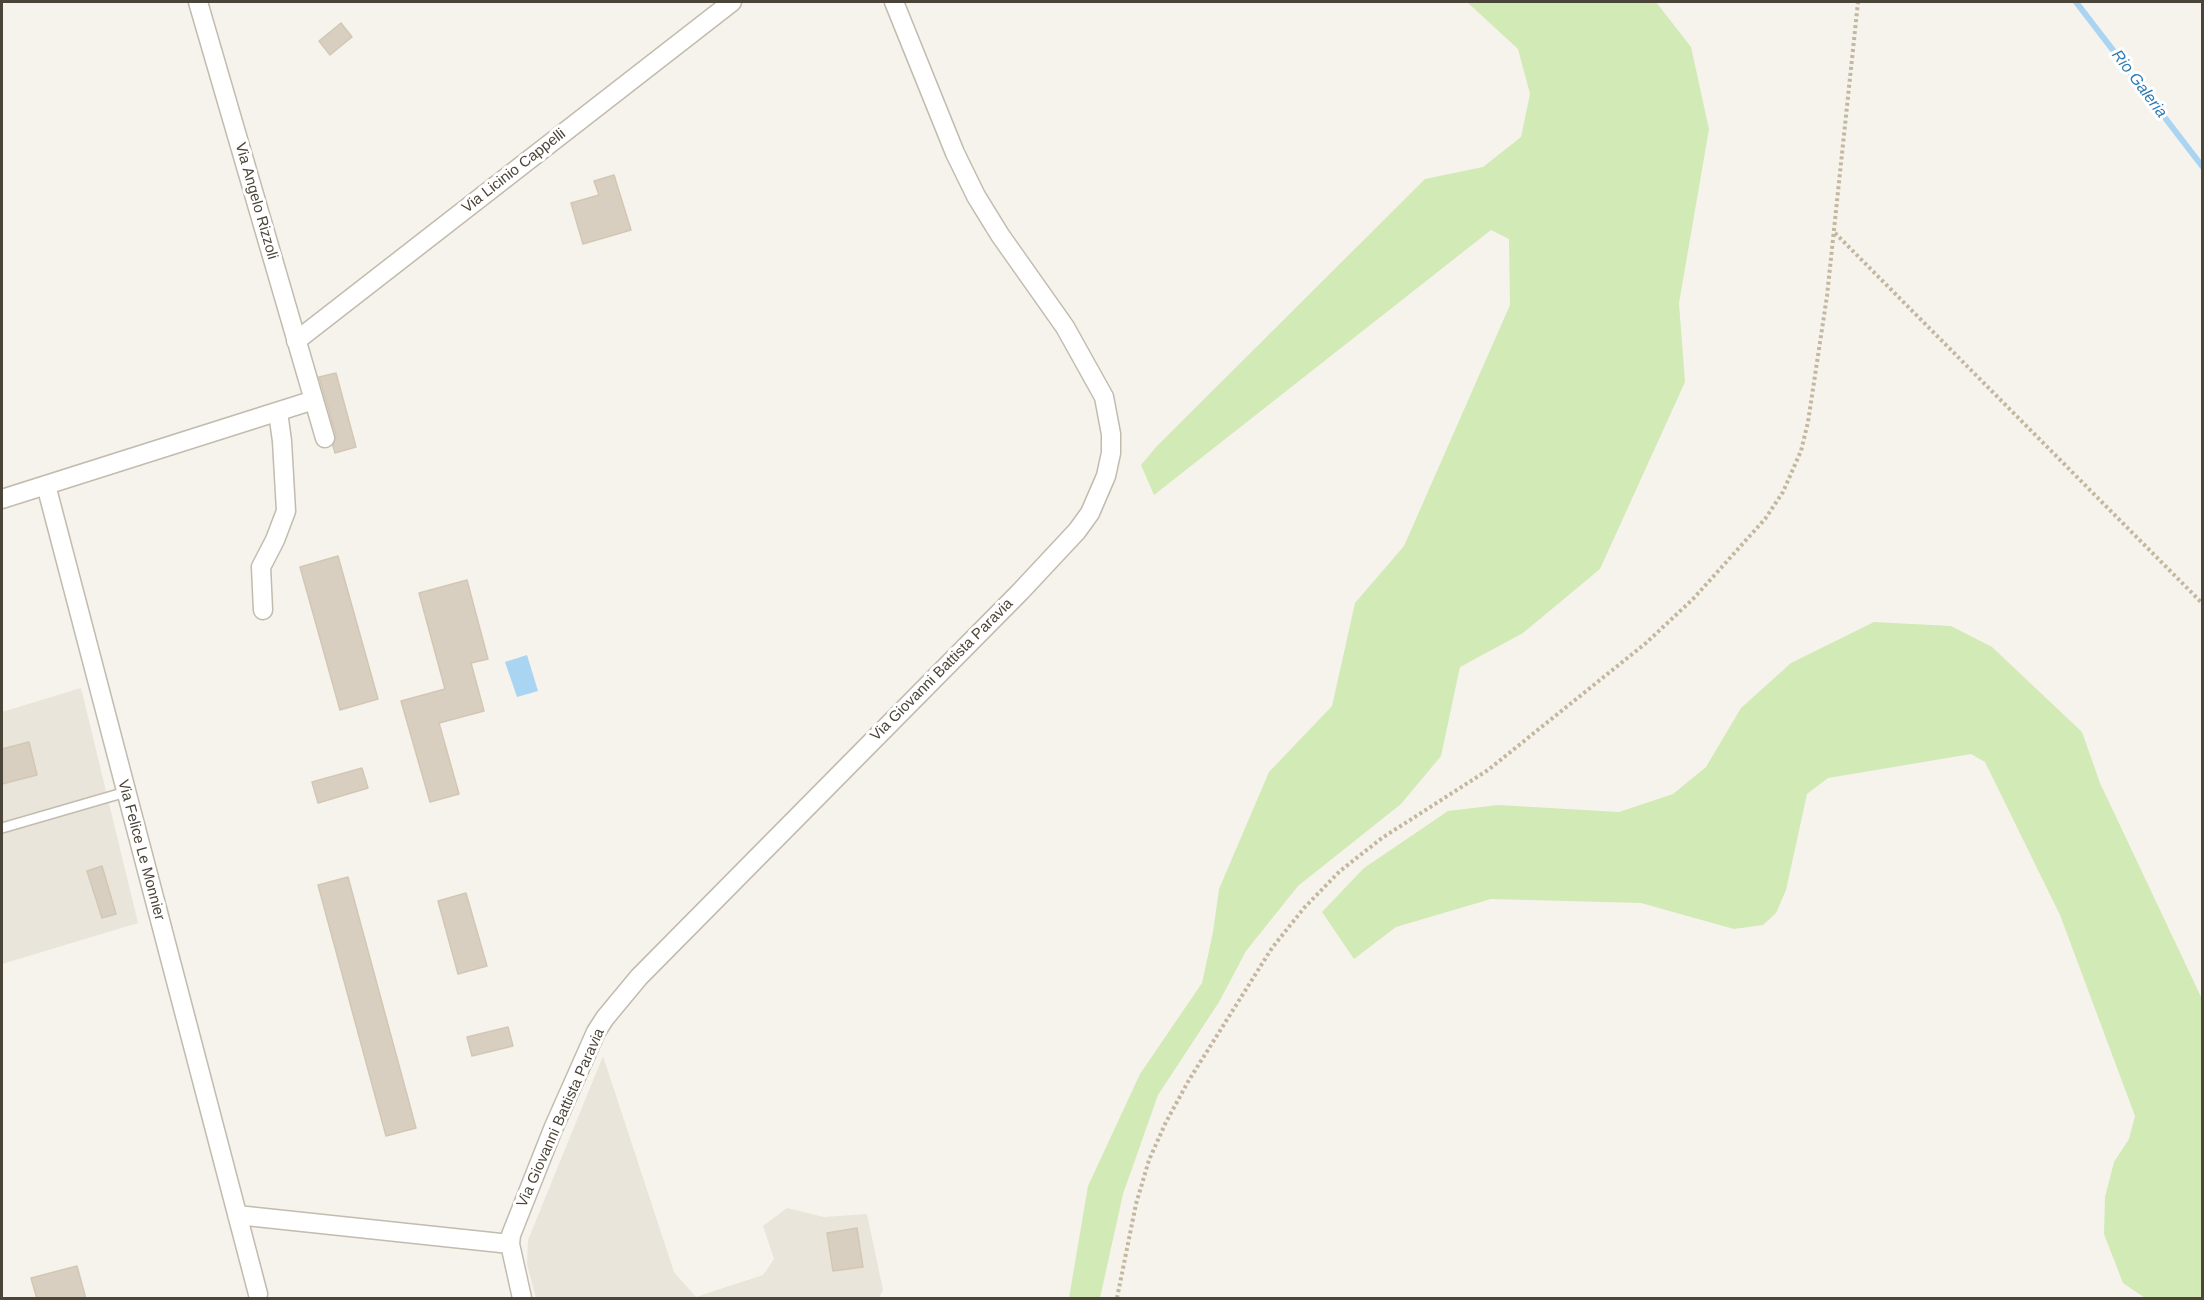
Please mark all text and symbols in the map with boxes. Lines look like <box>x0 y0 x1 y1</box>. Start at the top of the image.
water label: Rio Galeria <box>2107 46 2171 122</box>
street label: Via Licinio Cappelli <box>459 125 569 217</box>
street label: Via Angelo Rizzoli <box>231 141 281 261</box>
street label: Via Giovanni Battista Paravia <box>867 595 1017 745</box>
street label: Via Felice Le Monnier <box>114 778 168 922</box>
street label: Via Giovanni Battista Paravia <box>513 1026 609 1210</box>

